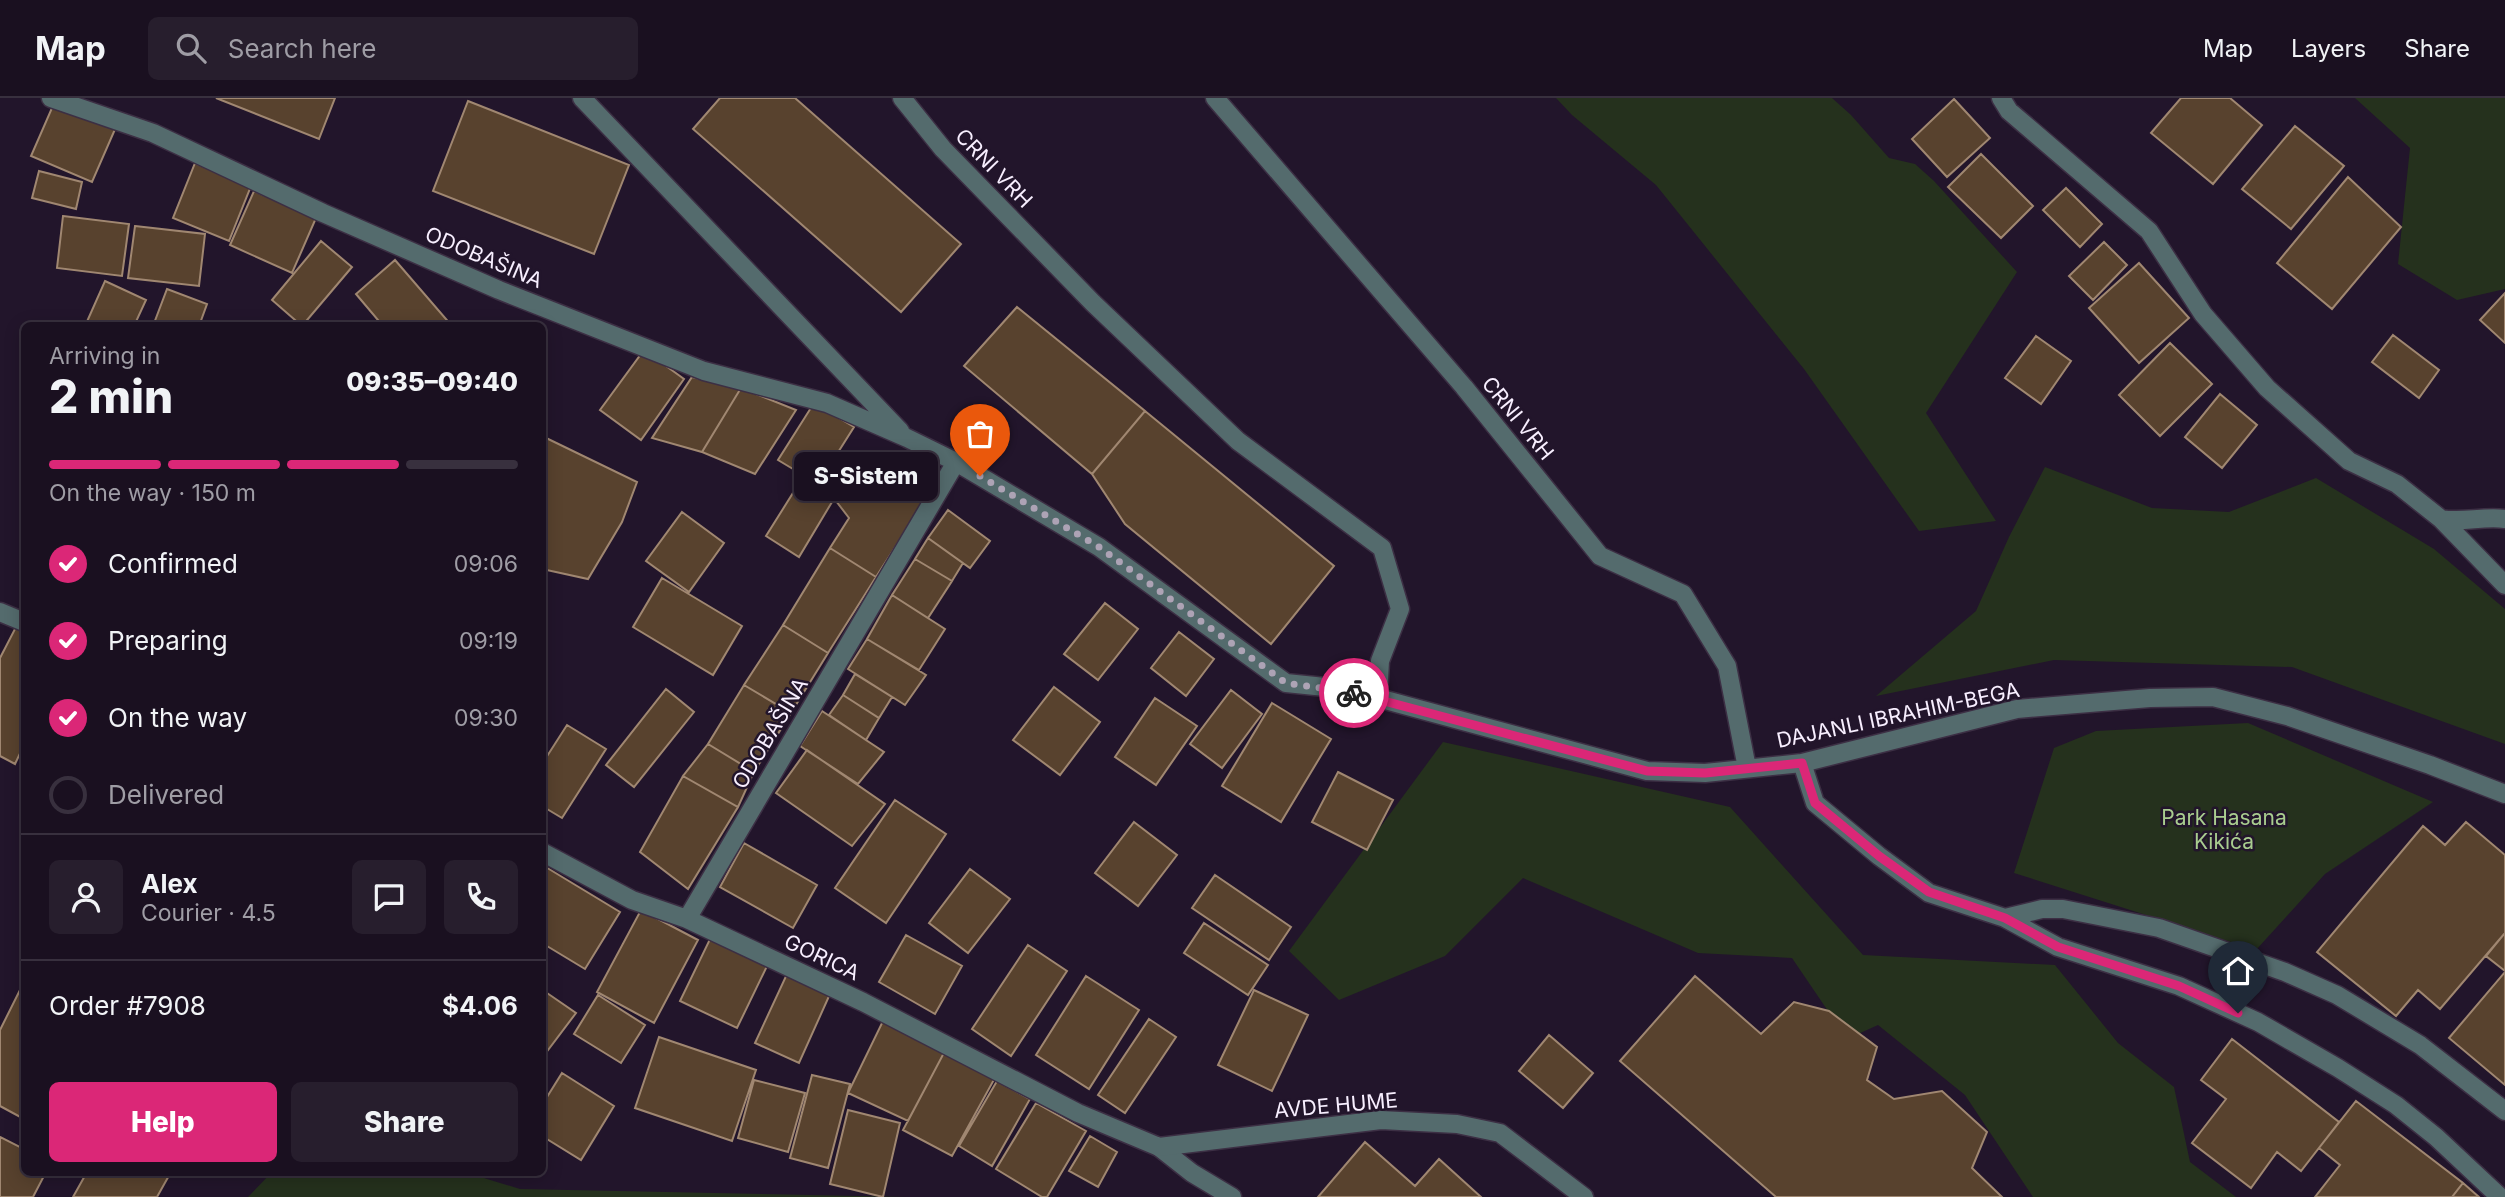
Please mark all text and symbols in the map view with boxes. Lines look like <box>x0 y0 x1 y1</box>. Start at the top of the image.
search box <box>148 17 638 80</box>
text: Map <box>35 28 106 68</box>
icon: search <box>172 29 210 67</box>
text: Search here <box>228 33 376 64</box>
text: Map <box>2203 34 2253 63</box>
text: Layers <box>2291 34 2366 63</box>
text: Share <box>2404 34 2470 63</box>
street label: CRNI VRH <box>950 123 1038 213</box>
street label: ODOBAŠINA <box>422 221 546 293</box>
text: Arriving in <box>49 342 160 370</box>
text: 09:35–09:40 <box>346 366 518 397</box>
text: 2 min <box>49 368 173 424</box>
street label: CRNI VRH <box>1477 371 1559 465</box>
pin <box>950 404 1010 476</box>
icon: bag <box>961 415 999 453</box>
callout: S-Sistem <box>794 452 938 500</box>
text: S-Sistem <box>814 462 918 490</box>
text: On the way · 150 m <box>49 479 256 507</box>
icon: check <box>49 545 87 583</box>
text: Confirmed <box>108 548 238 579</box>
text: 09:06 <box>454 550 518 578</box>
icon: check <box>49 622 87 660</box>
text: Preparing <box>108 625 228 656</box>
text: 09:19 <box>459 627 518 655</box>
courier <box>1319 658 1389 728</box>
street label: ODOBAŠINA <box>727 673 813 793</box>
icon: bike <box>1335 674 1373 712</box>
street label: DAJANLI IBRAHIM-BEGA <box>1774 677 2022 753</box>
icon: check <box>49 699 87 737</box>
text: On the way <box>108 702 247 733</box>
text: 09:30 <box>454 704 518 732</box>
text: Delivered <box>108 779 224 810</box>
park label: Park Hasana Kikića <box>2161 805 2287 854</box>
button: person <box>49 860 123 934</box>
button: chat <box>352 860 426 934</box>
button: phone <box>444 860 518 934</box>
text: Alex <box>141 868 198 899</box>
text: Courier · 4.5 <box>141 899 276 927</box>
street label: GORICA <box>780 929 864 985</box>
pin <box>2208 941 2268 1013</box>
icon: home <box>2219 952 2257 990</box>
text: Order #7908 <box>49 990 206 1021</box>
text: $4.06 <box>442 990 518 1021</box>
button: Help <box>49 1082 277 1162</box>
button: Share <box>291 1082 518 1162</box>
street label: AVDE HUME <box>1273 1087 1399 1123</box>

